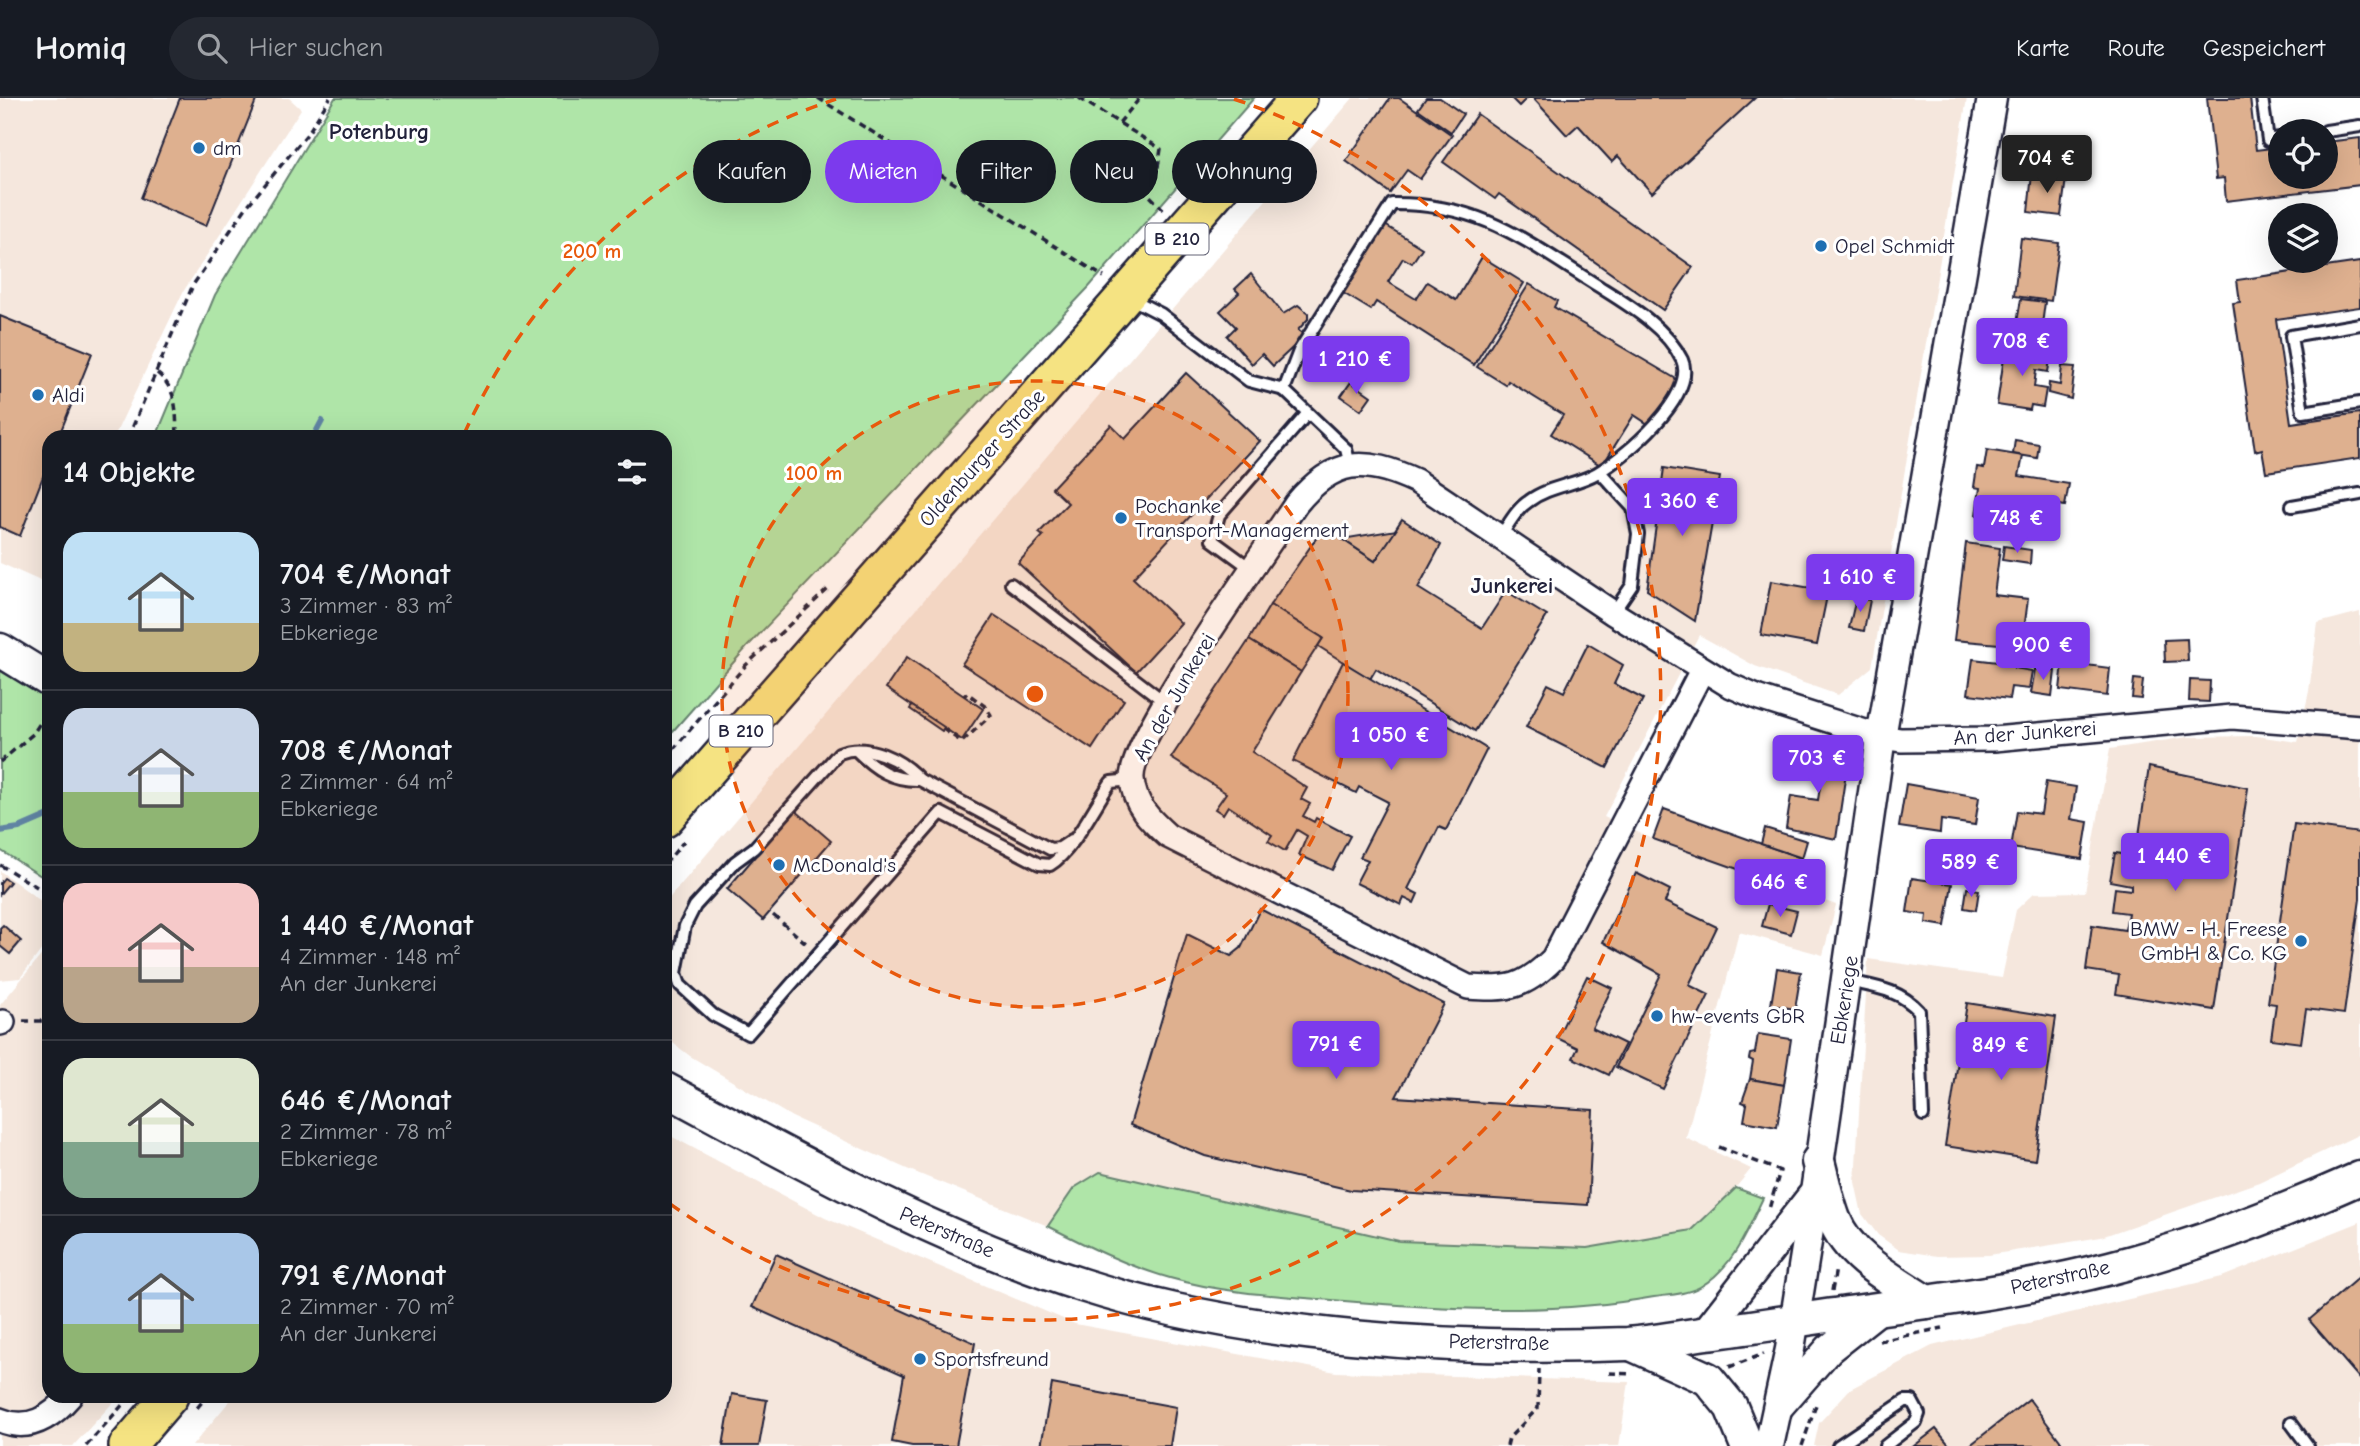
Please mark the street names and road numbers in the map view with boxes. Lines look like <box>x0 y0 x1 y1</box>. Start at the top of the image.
road number: B 210 <box>1146 223 1208 254</box>
street label: Oldenburger Straße <box>914 385 1050 531</box>
street label: An der Junkerei <box>1128 629 1220 765</box>
road number: B 210 <box>710 716 772 746</box>
street label: An der Junkerei <box>1953 716 2097 750</box>
street label: Ebkeriege <box>1825 954 1863 1046</box>
street label: Peterstraße <box>896 1201 998 1263</box>
street label: Peterstraße <box>2008 1255 2112 1299</box>
street label: Peterstraße <box>1448 1329 1550 1355</box>

